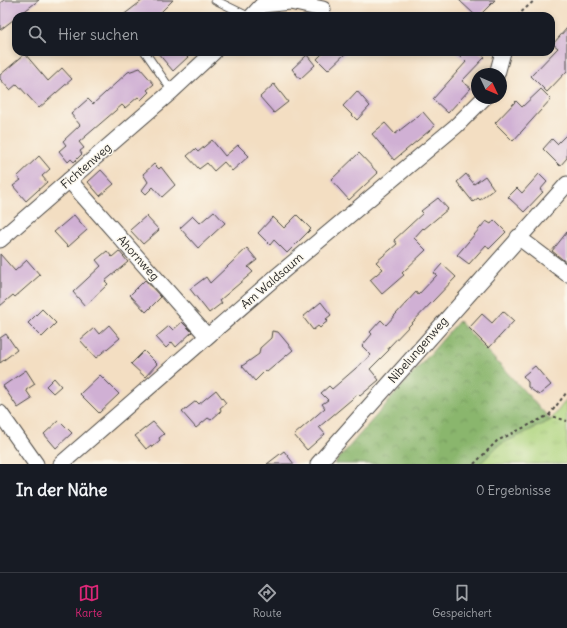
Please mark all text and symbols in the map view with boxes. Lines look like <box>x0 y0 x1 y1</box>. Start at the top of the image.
search box <box>12 12 555 56</box>
icon: search <box>26 23 48 45</box>
text: Hier suchen <box>58 25 138 44</box>
north arrow <box>471 68 507 104</box>
street label: Fichtenweg <box>57 140 114 192</box>
street label: Ahornweg <box>114 232 163 283</box>
street label: Am Waldsaum <box>237 249 306 312</box>
street label: Nibelungenweg <box>385 313 451 386</box>
text: In der Nähe <box>16 479 108 501</box>
text: 0 Ergebnisse <box>476 482 551 499</box>
tab: Karte <box>75 582 102 620</box>
tab: Route <box>253 582 282 620</box>
tab: Gespeichert <box>432 582 492 620</box>

